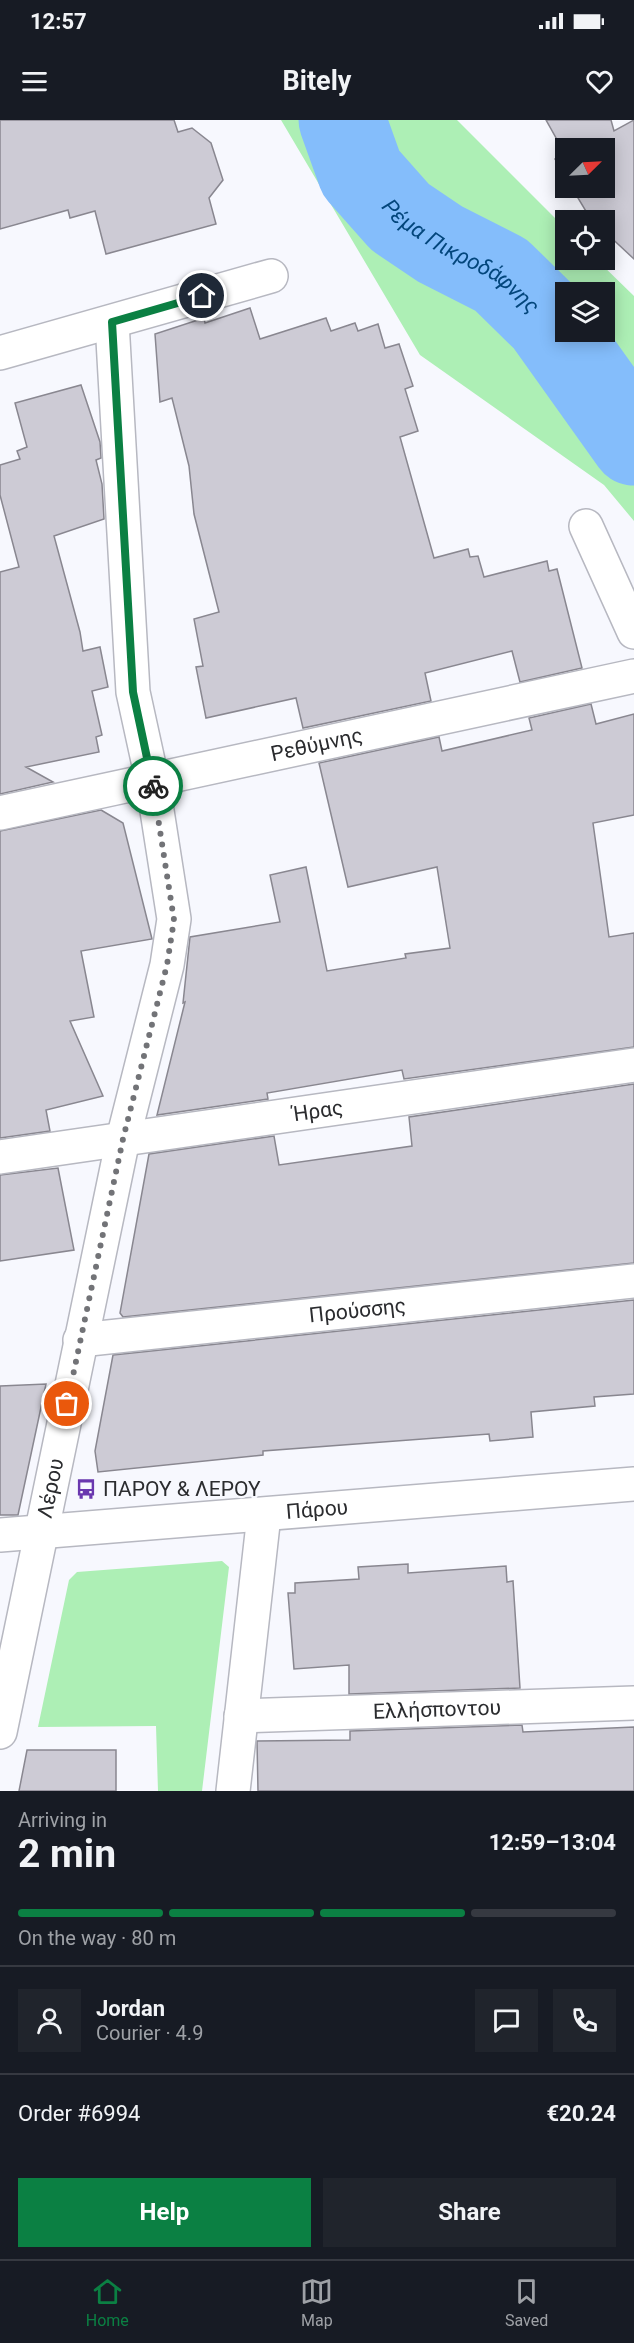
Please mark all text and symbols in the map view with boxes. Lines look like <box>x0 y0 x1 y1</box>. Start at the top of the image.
text: 12:57 <box>30 9 87 34</box>
icon: menu <box>18 65 51 98</box>
text: Bitely <box>283 65 351 97</box>
icon: heart <box>583 65 616 98</box>
north arrow <box>555 138 615 198</box>
map controls <box>555 138 615 342</box>
water label: Ρέμα Πικροδάφνης <box>377 194 545 318</box>
button: locate <box>555 210 615 270</box>
pin <box>176 270 227 321</box>
icon: home <box>185 279 218 312</box>
button: layers <box>555 282 615 342</box>
street label: Ρεθύμνης <box>269 723 365 766</box>
courier <box>123 756 183 816</box>
icon: bike <box>137 770 170 803</box>
street label: Ήρας <box>289 1095 345 1127</box>
street label: Προύσσης <box>308 1293 407 1328</box>
pin <box>41 1378 92 1429</box>
icon: bag <box>50 1387 83 1420</box>
street label: Λέρου <box>33 1456 68 1520</box>
bus stop icon: ΠΑΡΟΥ & ΛΕΡΟΥ <box>74 1477 98 1501</box>
place label: ΠΑΡΟΥ & ΛΕΡΟΥ <box>103 1477 261 1501</box>
street label: Πάρου <box>285 1495 349 1524</box>
street label: Ελλήσποντου <box>373 1695 501 1724</box>
text: Arriving in <box>18 1808 107 1832</box>
text: 12:59–13:04 <box>489 1830 616 1855</box>
text: 2 min <box>18 1831 116 1877</box>
text: On the way · 80 m <box>18 1926 176 1950</box>
button: person <box>18 1989 81 2052</box>
button: chat <box>475 1989 538 2052</box>
button: phone <box>553 1989 616 2052</box>
text: Jordan <box>96 1996 165 2021</box>
text: Courier · 4.9 <box>96 2021 203 2045</box>
text: Order #6994 <box>18 2101 140 2126</box>
text: €20.24 <box>547 2101 616 2126</box>
button: Help <box>18 2178 311 2247</box>
button: Share <box>323 2178 616 2247</box>
tab: Home <box>86 2275 129 2330</box>
tab: Map <box>300 2275 333 2330</box>
tab: Saved <box>505 2275 548 2330</box>

